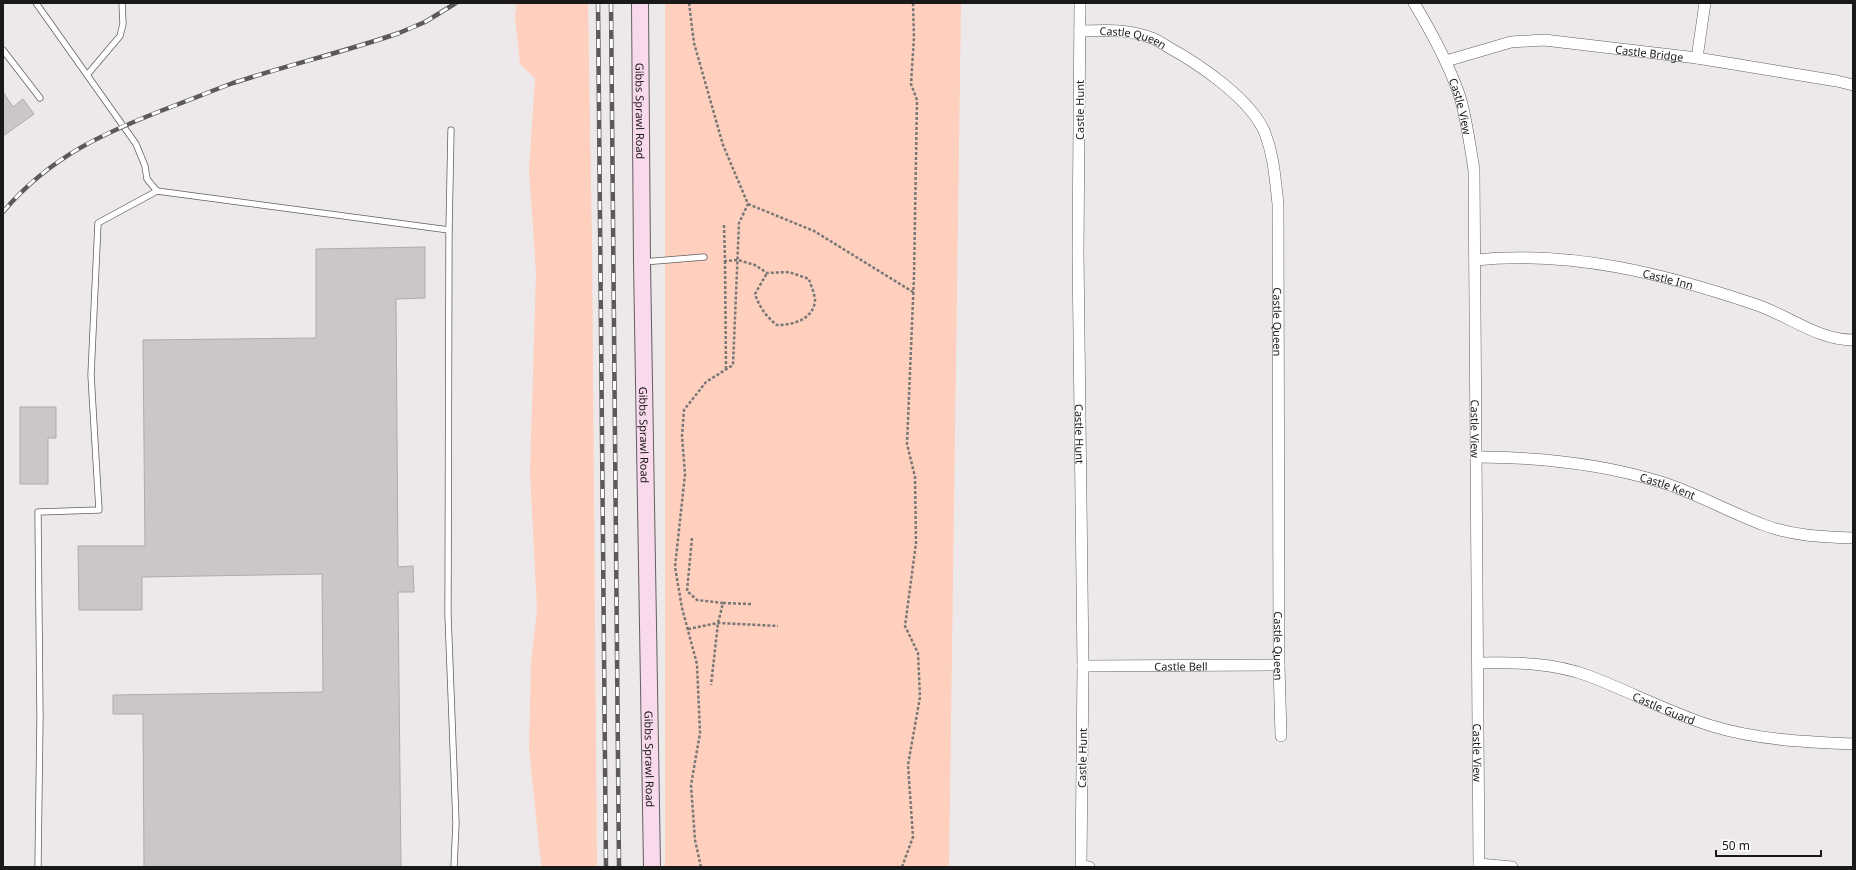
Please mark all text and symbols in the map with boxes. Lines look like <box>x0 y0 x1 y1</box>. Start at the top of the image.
street label: Castle Queen <box>1100 23 1170 52</box>
street label: Castle Bridge <box>1615 41 1684 64</box>
street label: Gibbs Sprawl Road <box>633 63 649 159</box>
street label: Castle View <box>1446 75 1476 136</box>
street label: Castle Hunt <box>1072 80 1087 140</box>
street label: Castle Inn <box>1641 265 1695 292</box>
street label: Castle Queen <box>1271 287 1286 356</box>
street label: Gibbs Sprawl Road <box>637 387 653 483</box>
street label: Castle View <box>1468 400 1484 458</box>
street label: Castle Hunt <box>1072 404 1088 464</box>
street label: Castle Kent <box>1638 469 1698 502</box>
street label: Castle Queen <box>1271 611 1287 681</box>
street label: Castle Bell <box>1154 658 1208 673</box>
street label: Castle Guard <box>1631 688 1697 727</box>
street label: Gibbs Sprawl Road <box>642 710 659 807</box>
street label: Castle View <box>1470 723 1486 782</box>
street label: Castle Hunt <box>1074 728 1090 788</box>
scale bar <box>1716 832 1821 858</box>
text: 50 m <box>1722 837 1750 854</box>

